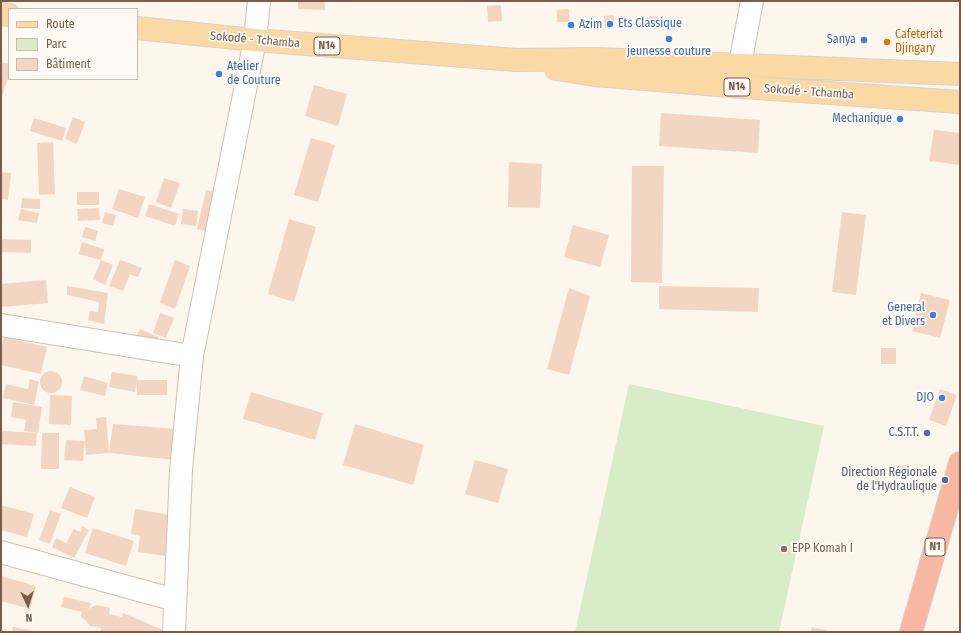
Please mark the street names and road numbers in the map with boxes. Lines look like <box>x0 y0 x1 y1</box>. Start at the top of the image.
street label: Sokodé - Tchamba <box>209 29 301 51</box>
road number: N14 <box>314 37 340 55</box>
road number: N14 <box>724 78 750 96</box>
street label: Sokodé - Tchamba <box>764 82 854 102</box>
road number: N1 <box>925 538 945 556</box>

